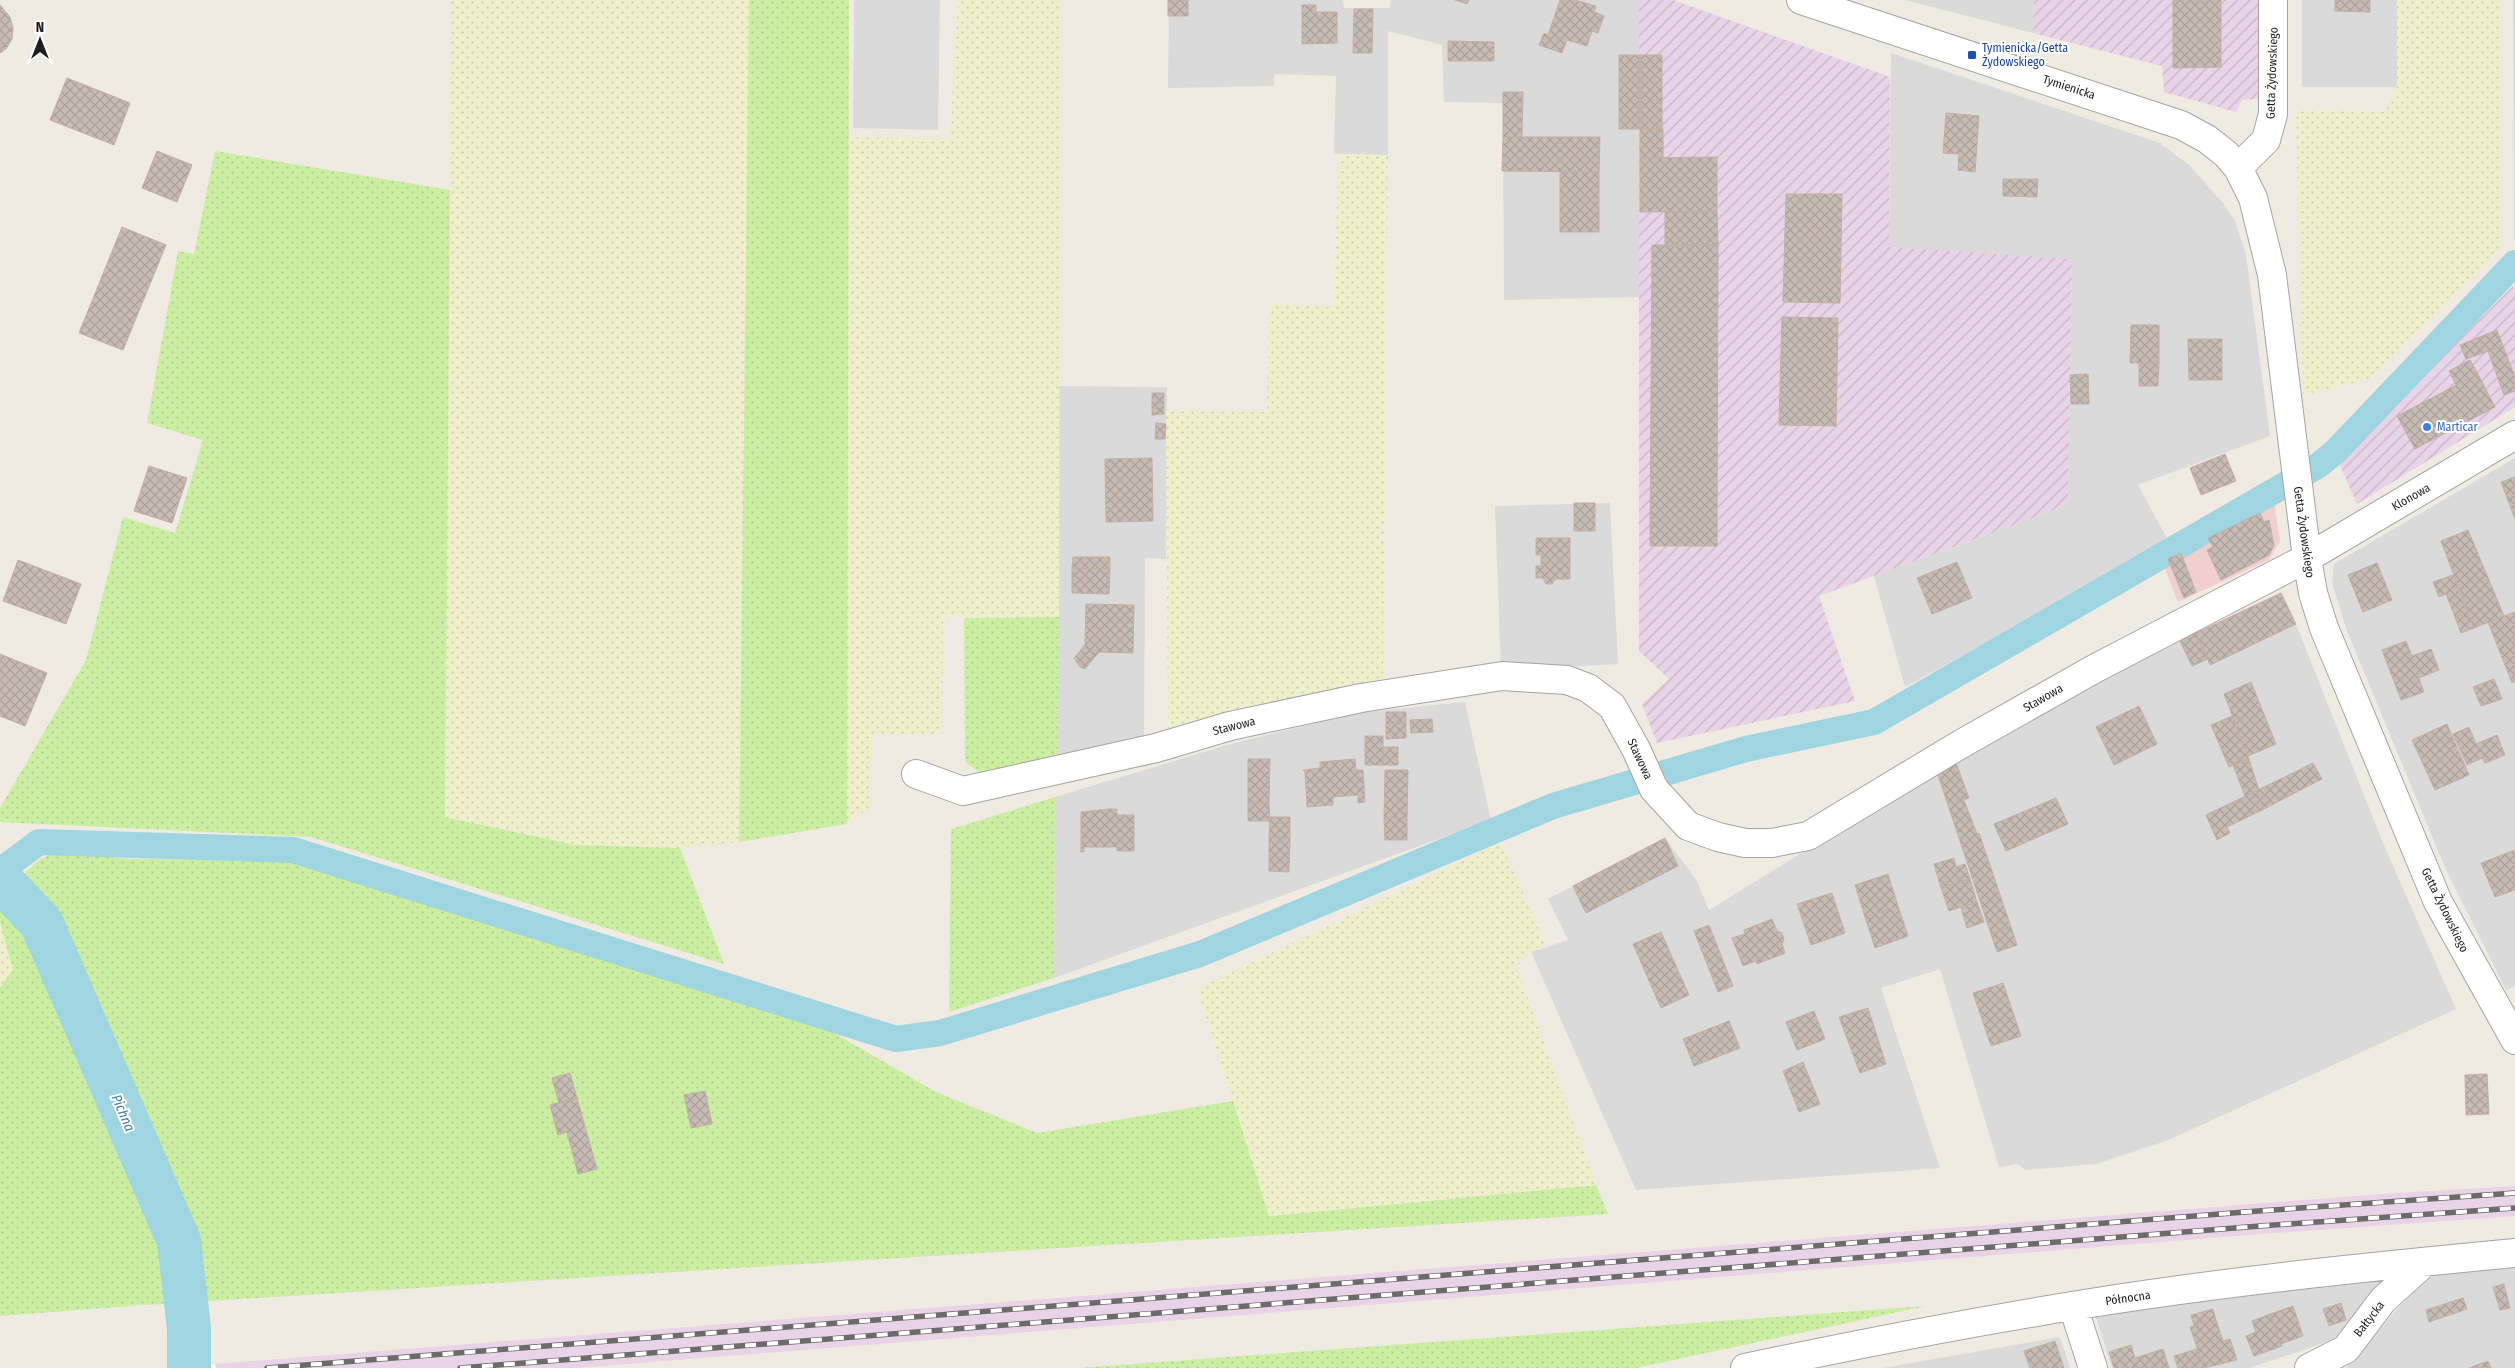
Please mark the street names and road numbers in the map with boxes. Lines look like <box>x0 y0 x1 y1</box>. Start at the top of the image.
street label: Getta Żydowskiego <box>2262 27 2281 119</box>
street label: Tymienicka <box>2041 72 2097 102</box>
street label: Klonowa <box>2389 480 2433 514</box>
street label: Getta Żydowskiego <box>2291 485 2318 579</box>
street label: Stawowa <box>2021 681 2065 715</box>
street label: Stawowa <box>1211 714 1257 738</box>
street label: Stawowa <box>1624 736 1656 782</box>
street label: Getta Żydowskiego <box>2419 865 2472 954</box>
street label: Północna <box>2104 1288 2152 1308</box>
street label: Bałtycka <box>2351 1298 2387 1340</box>

